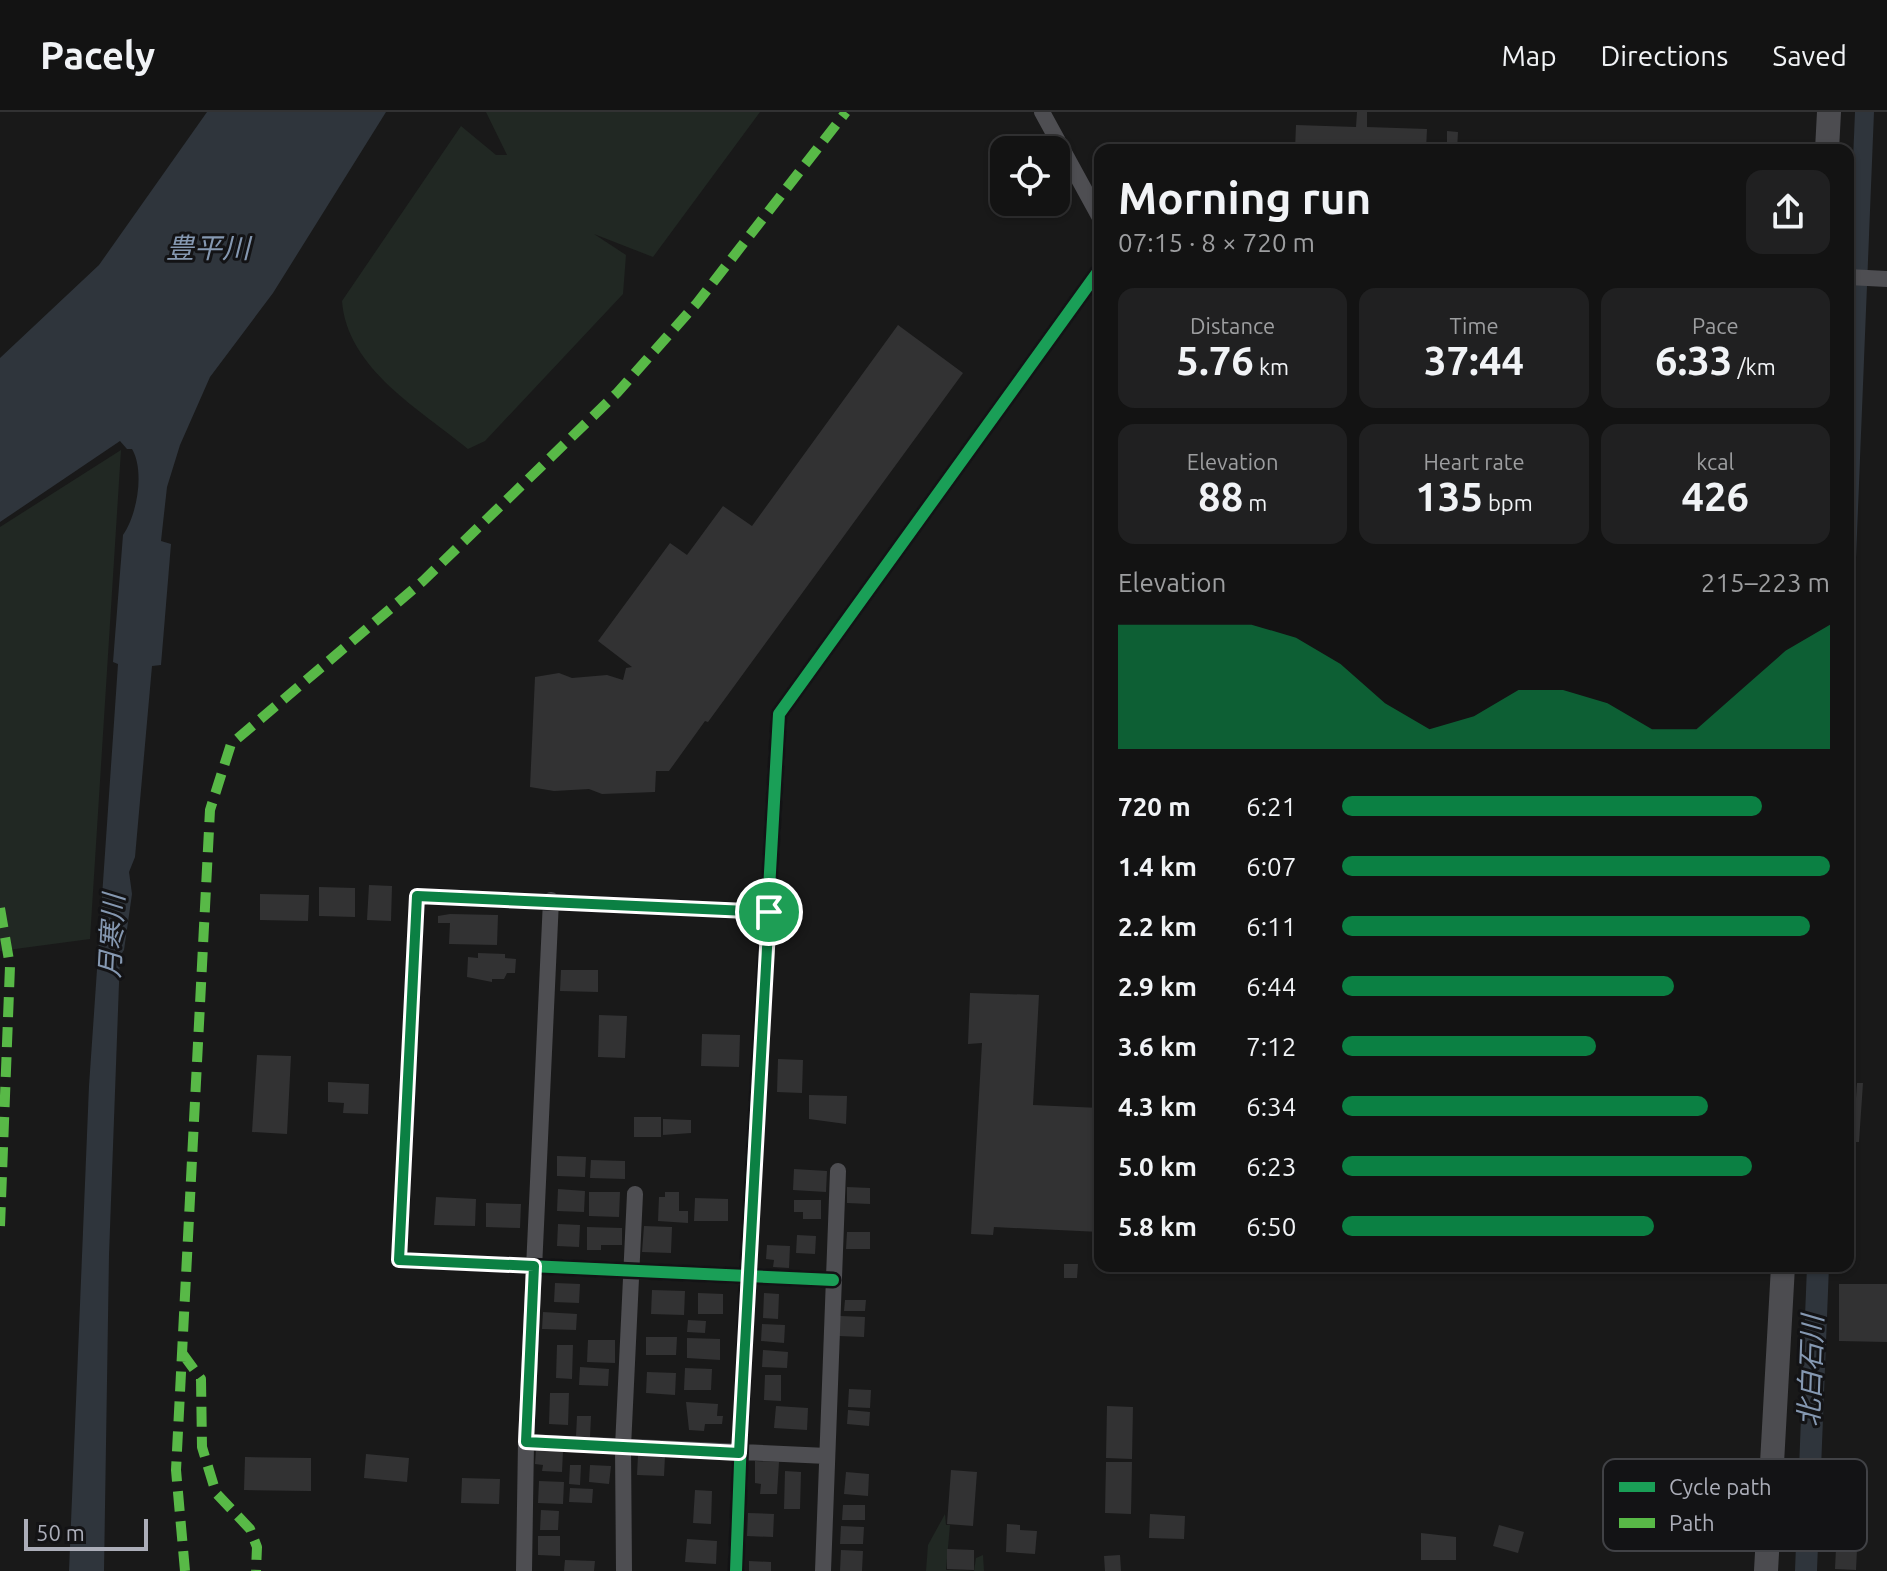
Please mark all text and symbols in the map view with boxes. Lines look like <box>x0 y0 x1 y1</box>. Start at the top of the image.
text: Pacely <box>40 34 155 76</box>
text: Map <box>1501 40 1557 71</box>
text: Directions <box>1601 40 1728 71</box>
text: Saved <box>1772 40 1847 71</box>
map controls <box>990 136 1070 216</box>
button: locate <box>990 136 1070 216</box>
button: share <box>1746 170 1830 254</box>
text: Morning run <box>1118 173 1371 222</box>
text: 07:15 · 8 × 720 m <box>1118 228 1315 257</box>
water label: 豊平川 <box>166 232 253 263</box>
text: Distance <box>1190 313 1275 338</box>
text: Time <box>1449 313 1499 338</box>
text: Pace <box>1692 313 1739 338</box>
text: 5.76 <box>1176 338 1254 383</box>
text: 37:44 <box>1424 338 1524 383</box>
text: 6:33 <box>1655 338 1732 383</box>
text: km <box>1254 354 1289 379</box>
text: /km <box>1732 354 1776 379</box>
text: Elevation <box>1187 449 1279 474</box>
text: Heart rate <box>1423 449 1525 474</box>
text: kcal <box>1696 449 1734 474</box>
text: 88 <box>1198 474 1243 519</box>
text: 135 <box>1415 474 1483 519</box>
text: 426 <box>1681 474 1749 519</box>
text: m <box>1243 490 1267 515</box>
text: bpm <box>1483 490 1533 515</box>
text: Elevation <box>1118 568 1226 597</box>
text: 215–223 m <box>1701 568 1830 597</box>
text: 720 m <box>1118 792 1191 821</box>
text: 6:21 <box>1246 792 1296 821</box>
text: 1.4 km <box>1118 852 1197 881</box>
text: 6:07 <box>1246 852 1296 881</box>
pin <box>735 878 803 946</box>
water label: 月寒川 <box>93 890 129 979</box>
icon: arrive <box>747 890 791 934</box>
text: 2.2 km <box>1118 912 1197 941</box>
text: 6:11 <box>1246 912 1296 941</box>
text: 2.9 km <box>1118 972 1197 1001</box>
text: 6:44 <box>1246 972 1296 1001</box>
text: 3.6 km <box>1118 1032 1197 1061</box>
text: 7:12 <box>1246 1032 1296 1061</box>
text: 4.3 km <box>1118 1092 1197 1121</box>
text: 6:34 <box>1246 1092 1296 1121</box>
text: 5.0 km <box>1118 1152 1197 1181</box>
text: 6:23 <box>1246 1152 1296 1181</box>
text: 5.8 km <box>1118 1212 1197 1241</box>
text: 6:50 <box>1246 1212 1296 1241</box>
water label: 北白石川 <box>1793 1312 1828 1428</box>
legend <box>1603 1459 1867 1551</box>
text: Cycle path <box>1669 1474 1772 1499</box>
text: Path <box>1669 1510 1714 1535</box>
scale bar <box>24 1515 148 1551</box>
text: 50 m <box>36 1520 85 1545</box>

